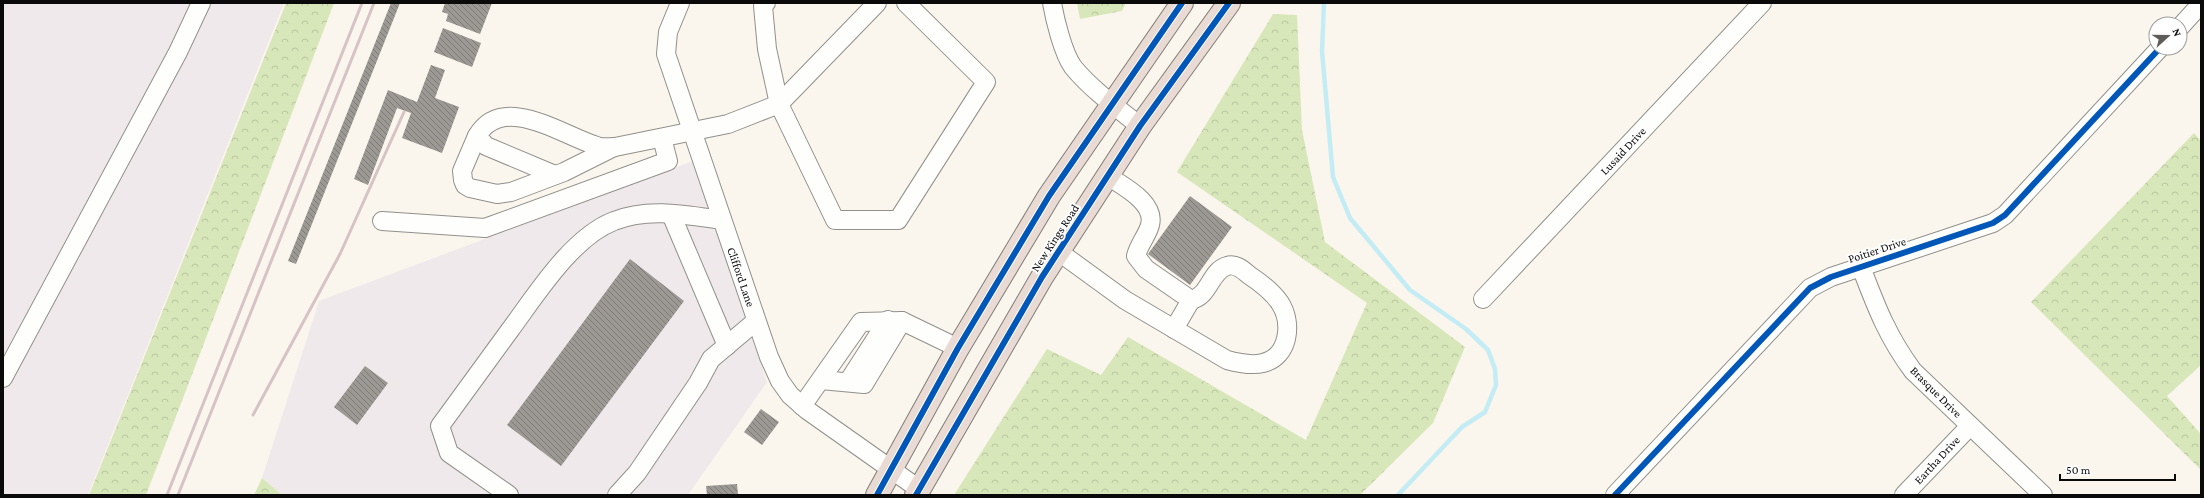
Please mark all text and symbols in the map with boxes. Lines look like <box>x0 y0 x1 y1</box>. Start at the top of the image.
north arrow <box>2148 16 2188 56</box>
text: N <box>2170 27 2184 39</box>
street label: Lusaid Drive <box>1597 124 1649 178</box>
street label: New Kings Road <box>1028 201 1082 274</box>
street label: Poitier Drive <box>1846 234 1908 266</box>
street label: Clifford Lane <box>724 245 758 309</box>
street label: Brasque Drive <box>1907 363 1965 421</box>
street label: Eartha Drive <box>1911 433 1963 487</box>
scale bar <box>2060 456 2175 482</box>
text: 50 m <box>2066 463 2091 477</box>

